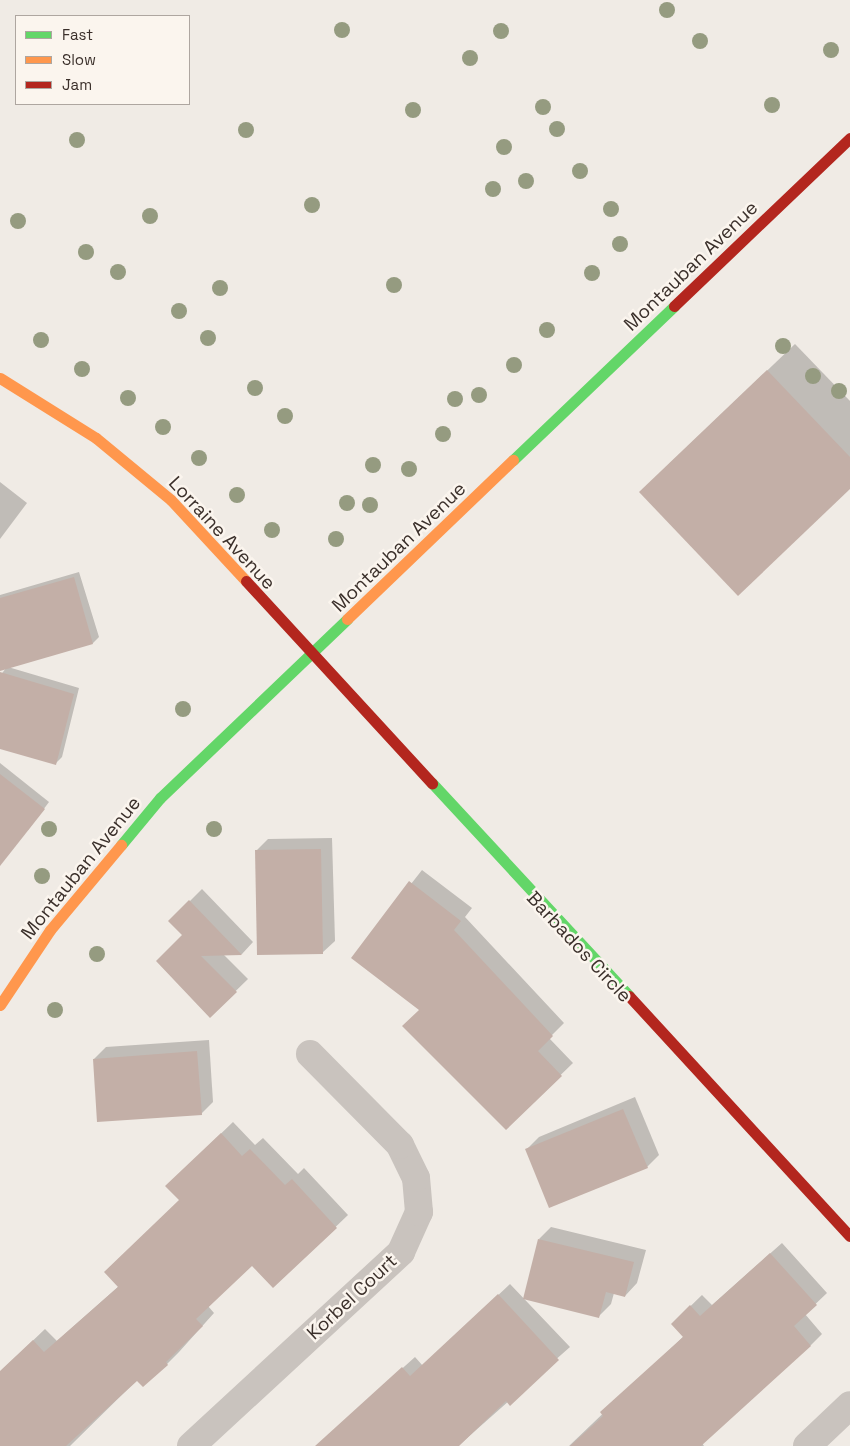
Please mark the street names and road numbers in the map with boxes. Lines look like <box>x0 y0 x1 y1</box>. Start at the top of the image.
street label: Montauban Avenue <box>619 196 763 336</box>
street label: Lorraine Avenue <box>164 472 280 594</box>
street label: Montauban Avenue <box>327 477 471 617</box>
street label: Montauban Avenue <box>16 792 146 944</box>
street label: Barbados Circle <box>522 887 636 1007</box>
street label: Korbel Court <box>302 1250 402 1344</box>

